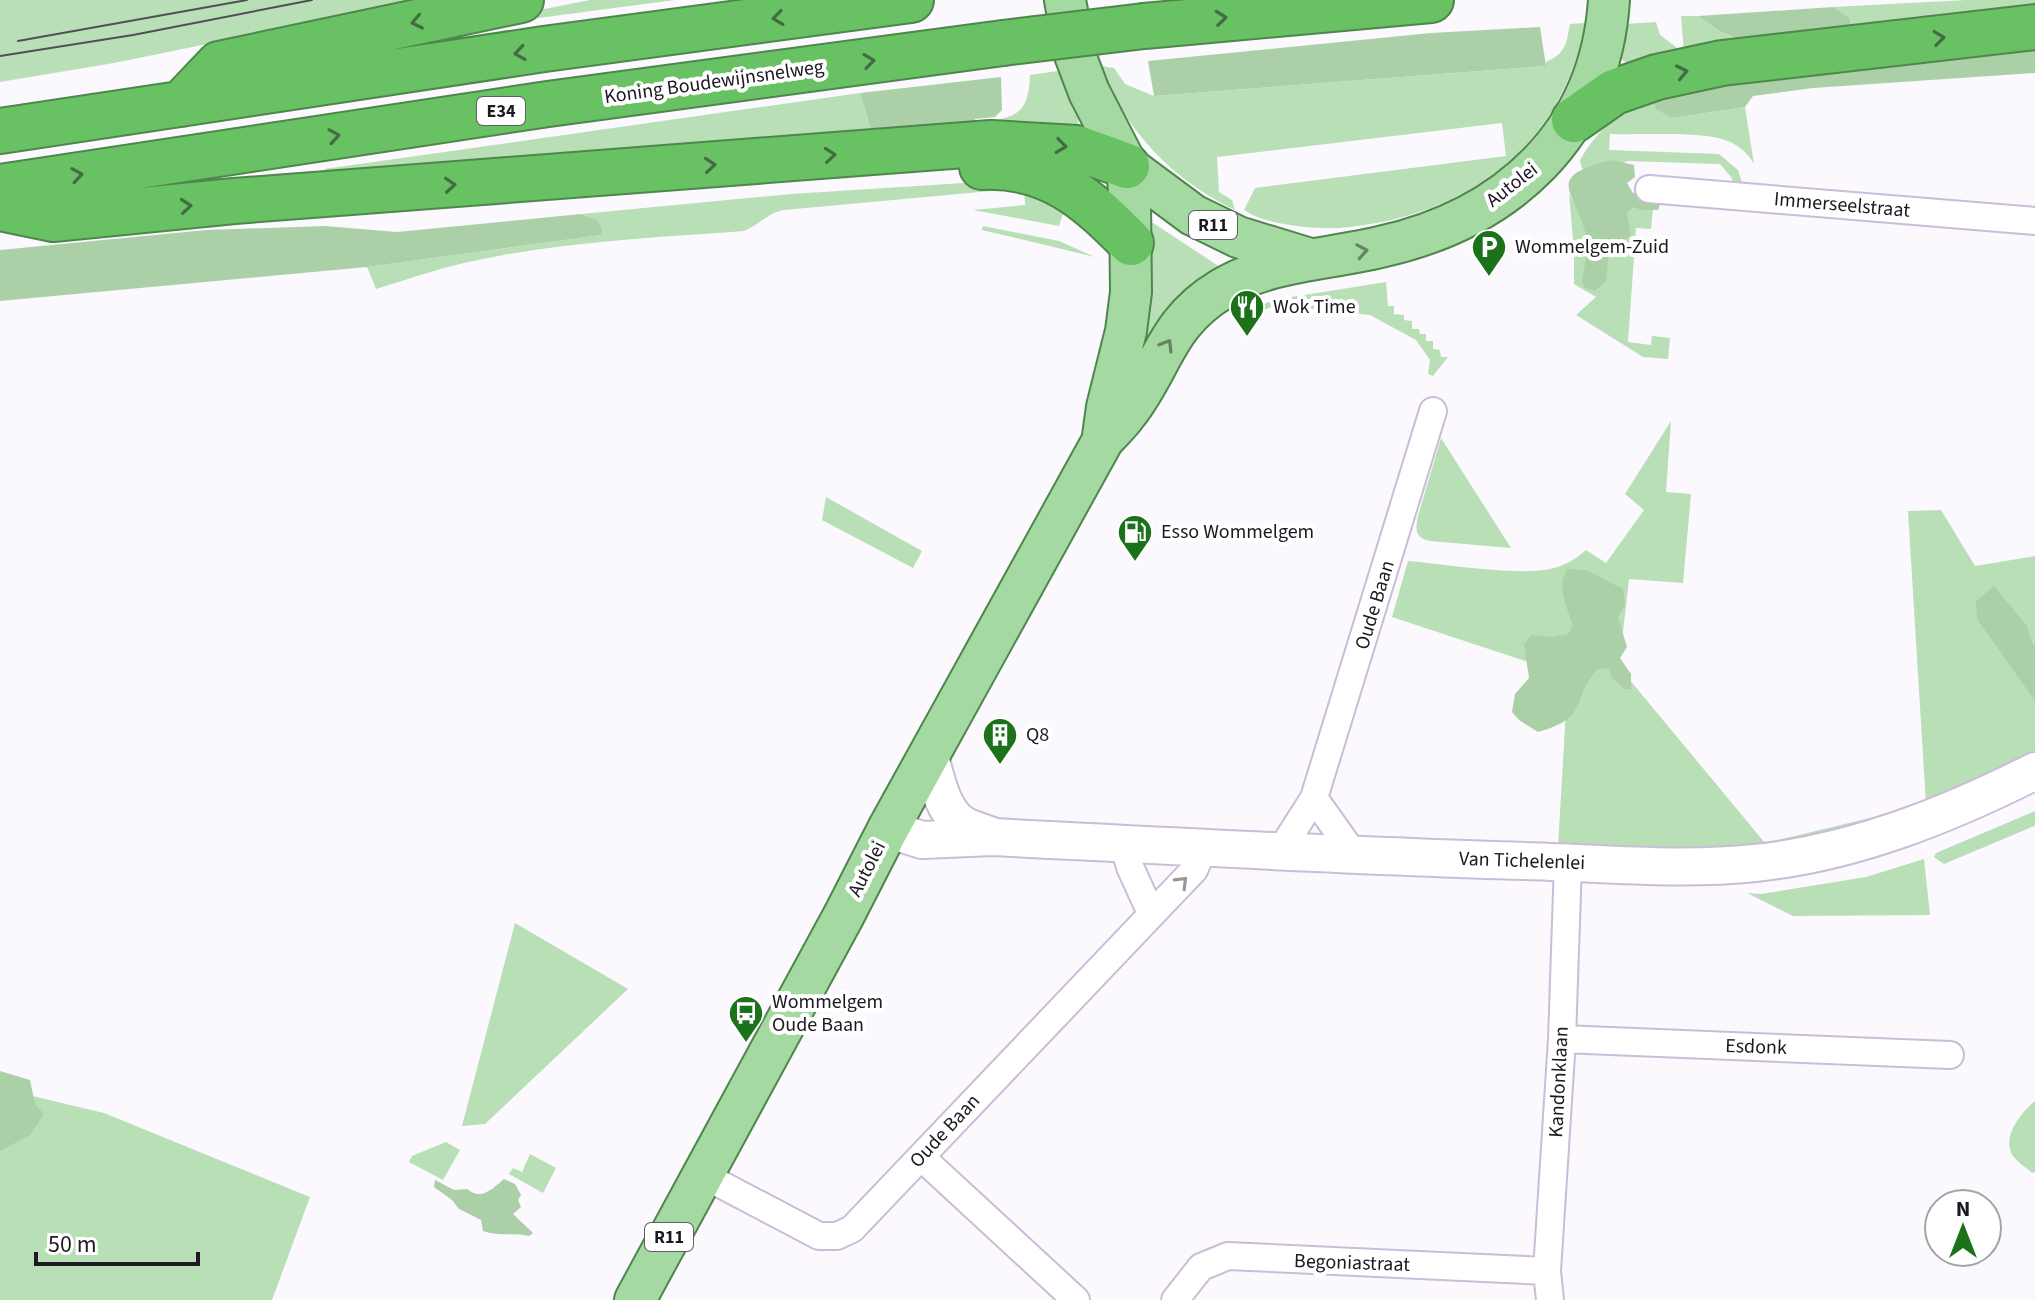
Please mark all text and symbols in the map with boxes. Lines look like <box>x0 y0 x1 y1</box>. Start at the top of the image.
one-way arrow <box>771 9 785 26</box>
one-way arrow <box>1215 10 1228 27</box>
one-way arrow <box>411 13 424 30</box>
one-way arrow <box>1933 30 1946 47</box>
one-way arrow <box>513 43 527 60</box>
street label: Koning Boudewijnsnelweg <box>602 53 826 111</box>
one-way arrow <box>862 53 876 70</box>
one-way arrow <box>1675 64 1688 81</box>
road number: E34 <box>477 97 525 125</box>
one-way arrow <box>327 128 341 145</box>
one-way arrow <box>1055 138 1068 155</box>
one-way arrow <box>824 147 837 164</box>
street label: Autolei <box>1480 156 1544 214</box>
one-way arrow <box>703 157 716 174</box>
one-way arrow <box>70 167 84 184</box>
one-way arrow <box>444 177 457 194</box>
street label: Immerseelstraat <box>1773 185 1911 225</box>
one-way arrow <box>180 197 193 214</box>
road number: R11 <box>1189 211 1237 239</box>
parking icon: Wommelgem-Zuid <box>1470 228 1508 278</box>
place label: Wommelgem-Zuid <box>1515 233 1669 261</box>
one-way arrow <box>1356 243 1369 260</box>
restaurant icon: Wok Time <box>1228 288 1266 338</box>
place label: Wok Time <box>1273 293 1356 321</box>
one-way arrow <box>1157 339 1173 354</box>
fuel station icon: Esso Wommelgem <box>1116 513 1154 563</box>
place label: Esso Wommelgem <box>1161 518 1314 546</box>
street label: Oude Baan <box>1348 557 1402 653</box>
building icon: Q8 <box>981 716 1019 766</box>
place label: Q8 <box>1026 721 1049 749</box>
street label: Autolei <box>841 836 893 902</box>
street label: Van Tichelenlei <box>1458 845 1586 877</box>
one-way arrow <box>1173 877 1187 891</box>
place label: Wommelgem Oude Baan <box>772 988 883 1039</box>
bus stop icon: Wommelgem Oude Baan <box>727 994 765 1044</box>
street label: Kandonklaan <box>1542 1026 1576 1138</box>
street label: Esdonk <box>1725 1032 1787 1062</box>
street label: Oude Baan <box>903 1088 987 1174</box>
north arrow <box>1923 1188 2003 1268</box>
text: N <box>1956 1193 1970 1225</box>
scale bar <box>36 1216 198 1266</box>
road number: R11 <box>645 1223 693 1251</box>
text: 50 m <box>48 1227 97 1262</box>
street label: Begoniastraat <box>1294 1247 1411 1279</box>

